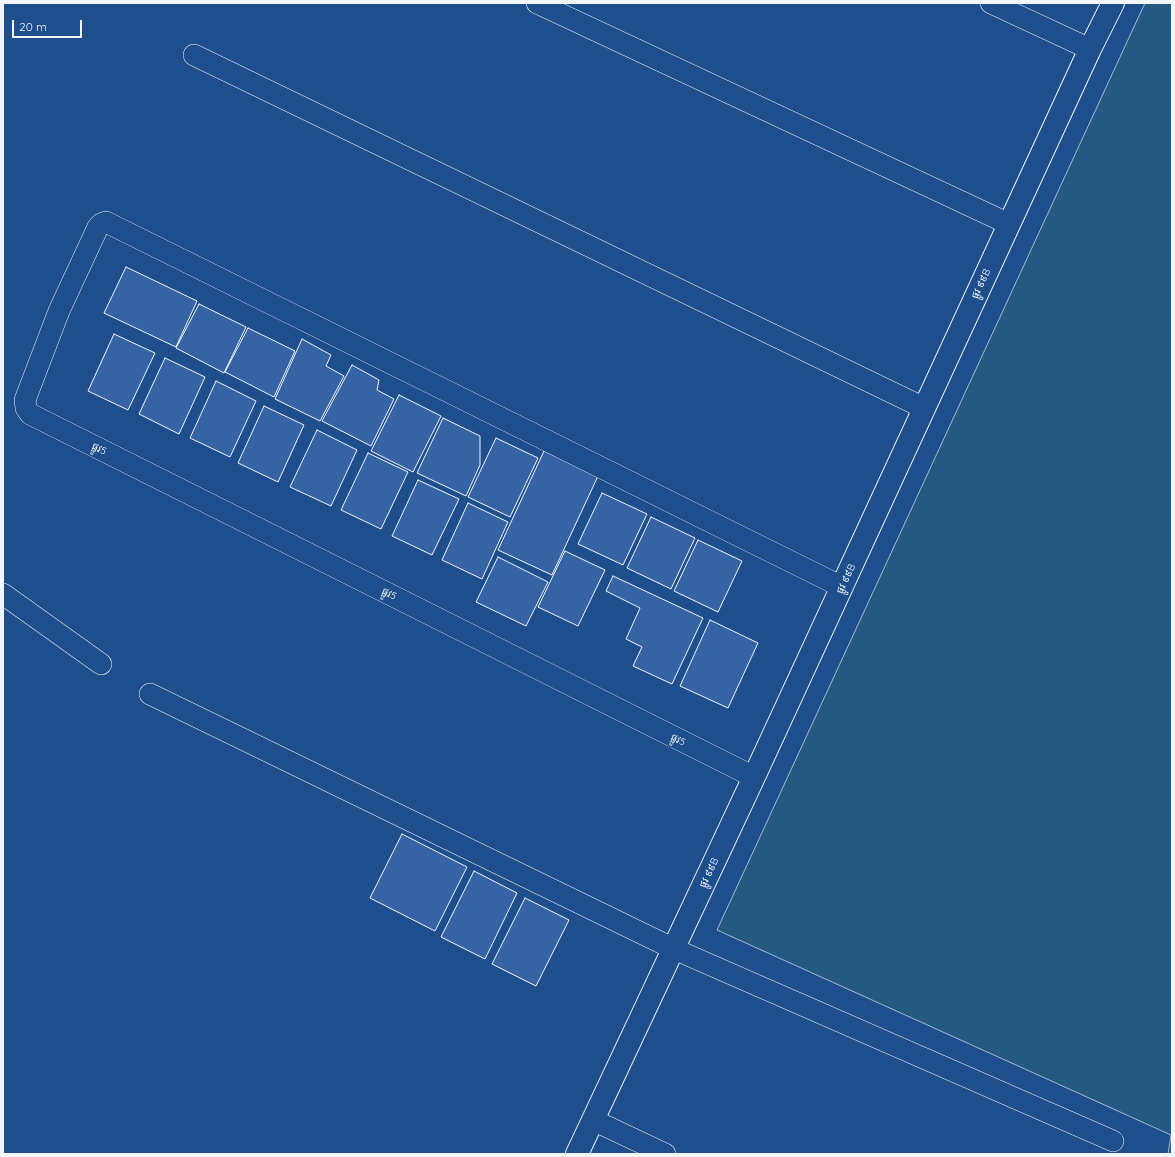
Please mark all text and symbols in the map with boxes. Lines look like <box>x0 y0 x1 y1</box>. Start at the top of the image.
scale bar <box>14 12 84 38</box>
text: 20 m <box>19 19 47 34</box>
street label: ផ្លូវ ៩៩B <box>969 267 993 301</box>
street label: ផ្លូវ5 <box>90 440 108 458</box>
street label: ផ្លូវ ៩៩B <box>834 562 858 596</box>
street label: ផ្លូវ5 <box>380 585 398 603</box>
street label: ផ្លូវ5 <box>669 731 687 749</box>
street label: ផ្លូវ ៩៩B <box>697 856 721 890</box>

